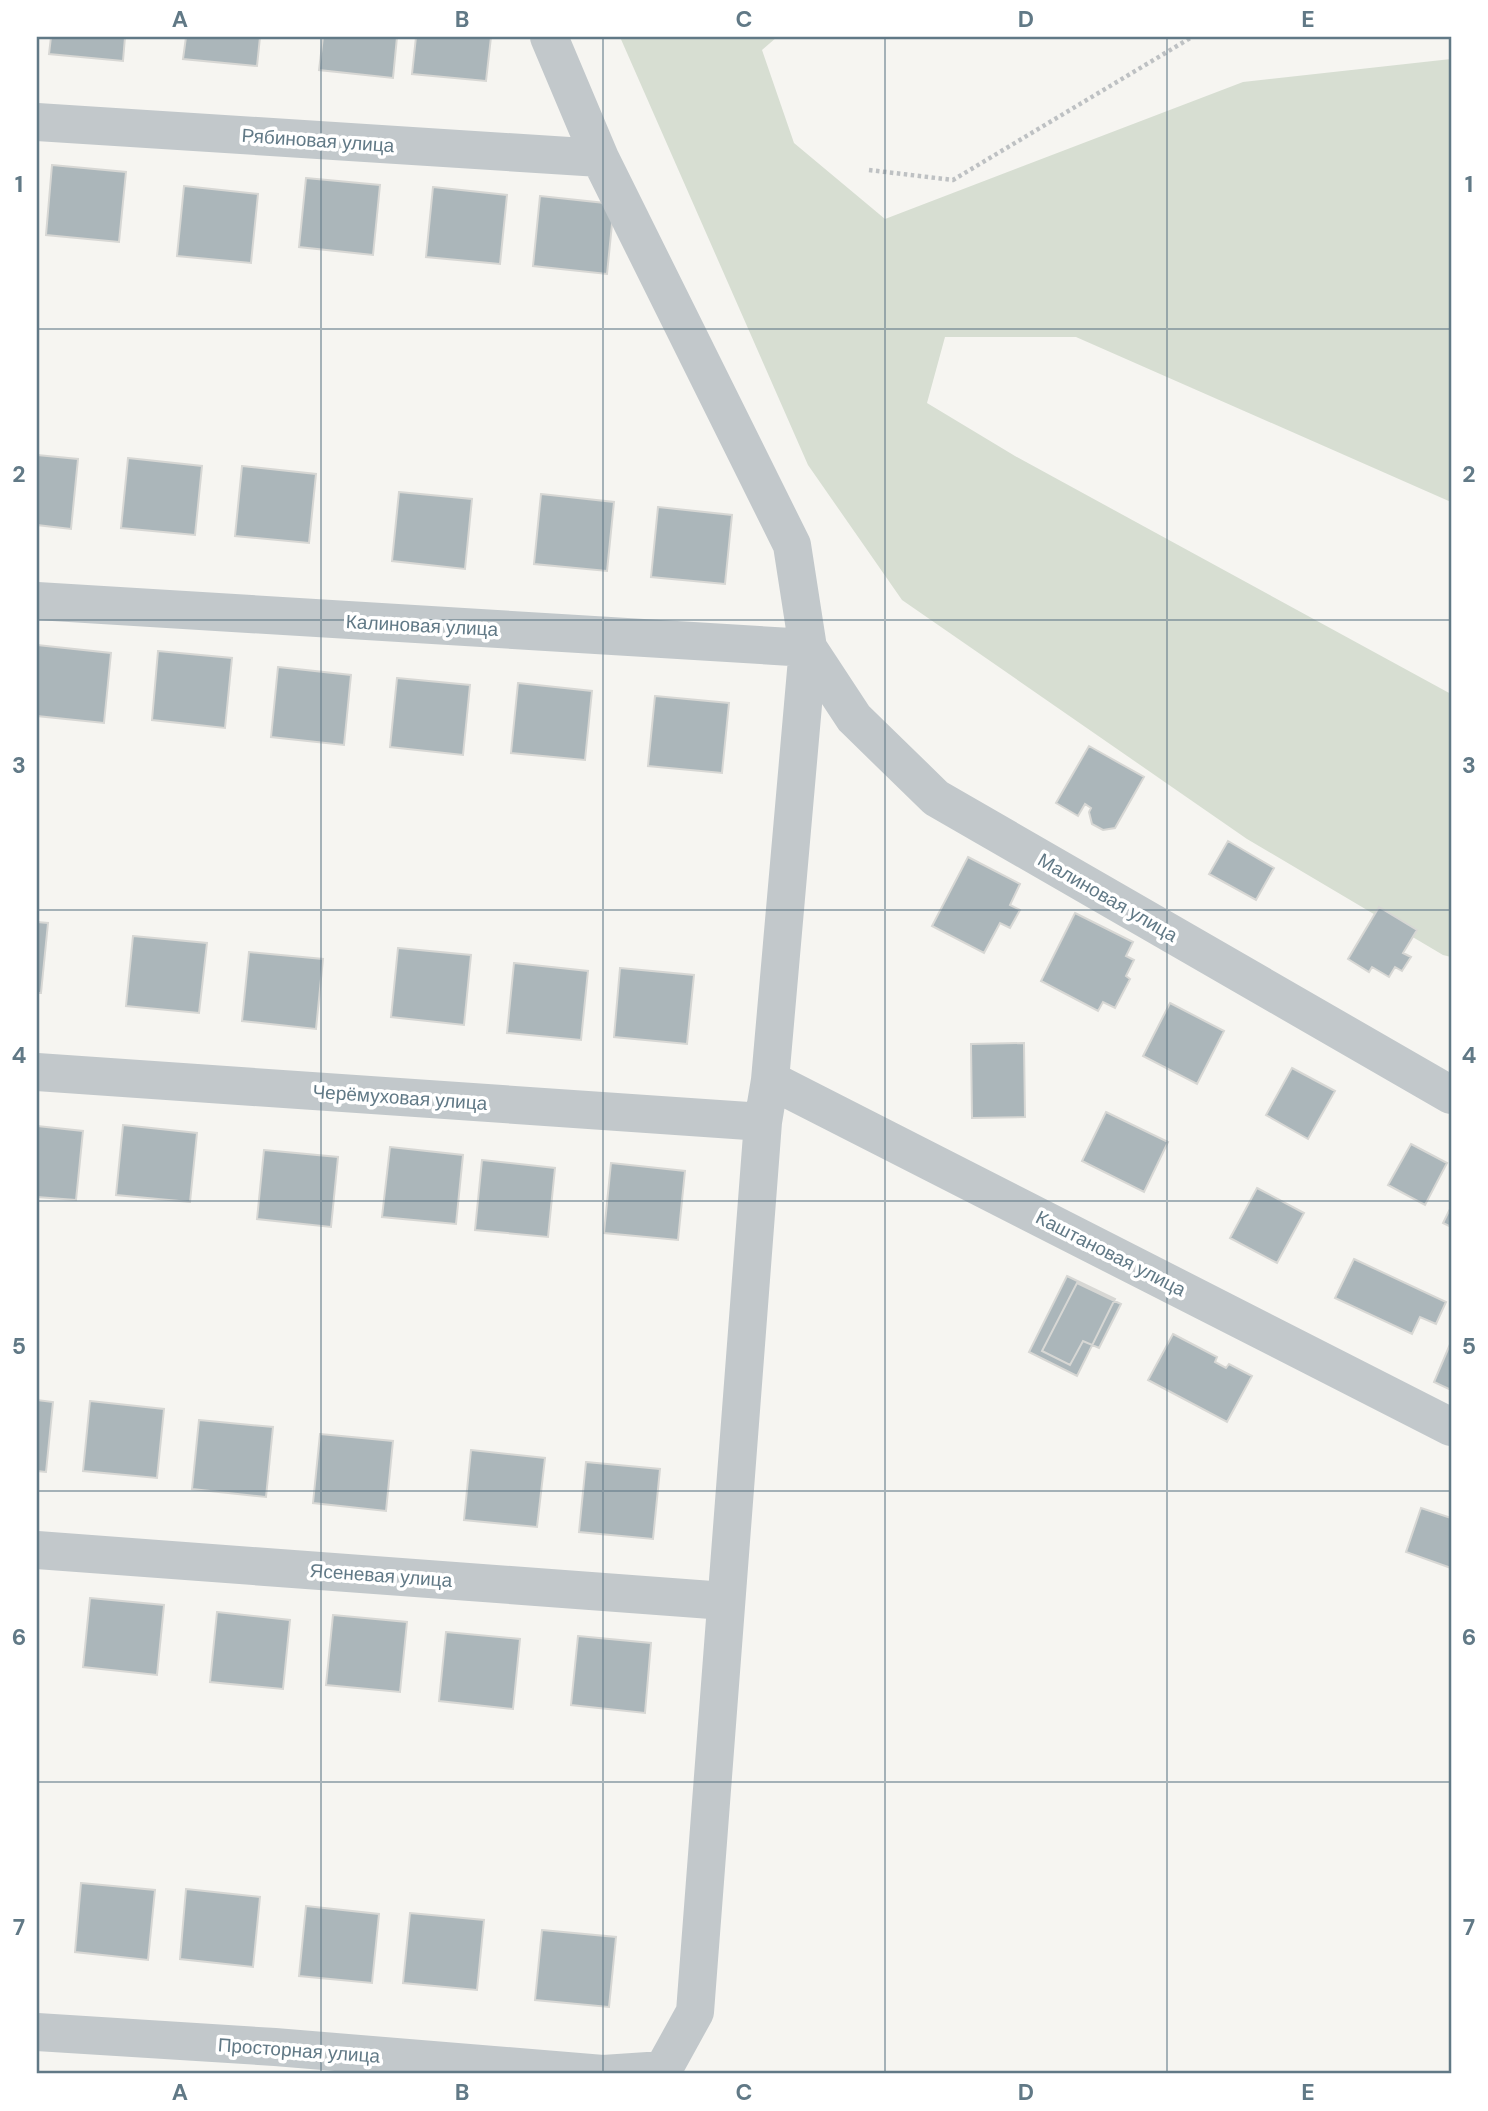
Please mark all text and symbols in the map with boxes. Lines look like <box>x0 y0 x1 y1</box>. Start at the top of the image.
text: A <box>172 4 188 34</box>
text: B <box>455 4 469 34</box>
text: C <box>736 4 752 34</box>
text: D <box>1018 4 1034 34</box>
text: E <box>1301 4 1315 34</box>
street label: Рябиновая улица <box>241 123 396 158</box>
text: 1 <box>15 169 23 199</box>
text: 1 <box>1465 169 1473 199</box>
text: 2 <box>12 459 26 489</box>
text: 2 <box>1462 459 1476 489</box>
street label: Калиновая улица <box>345 609 499 642</box>
text: 3 <box>12 750 26 780</box>
text: 3 <box>1462 750 1476 780</box>
street label: Малиновая улица <box>1033 847 1183 948</box>
text: 4 <box>12 1040 27 1070</box>
text: 4 <box>1462 1040 1477 1070</box>
street label: Черёмуховая улица <box>312 1079 489 1116</box>
street label: Каштановая улица <box>1032 1205 1190 1302</box>
text: 5 <box>12 1331 26 1361</box>
text: 5 <box>1462 1331 1476 1361</box>
street label: Ясеневая улица <box>309 1558 454 1593</box>
text: 6 <box>12 1622 26 1652</box>
text: 6 <box>1462 1622 1476 1652</box>
text: 7 <box>13 1912 25 1942</box>
text: 7 <box>1463 1912 1475 1942</box>
street label: Просторная улица <box>217 2032 381 2069</box>
text: A <box>172 2077 188 2107</box>
text: B <box>455 2077 469 2107</box>
text: C <box>736 2077 752 2107</box>
text: D <box>1018 2077 1034 2107</box>
text: E <box>1301 2077 1315 2107</box>

